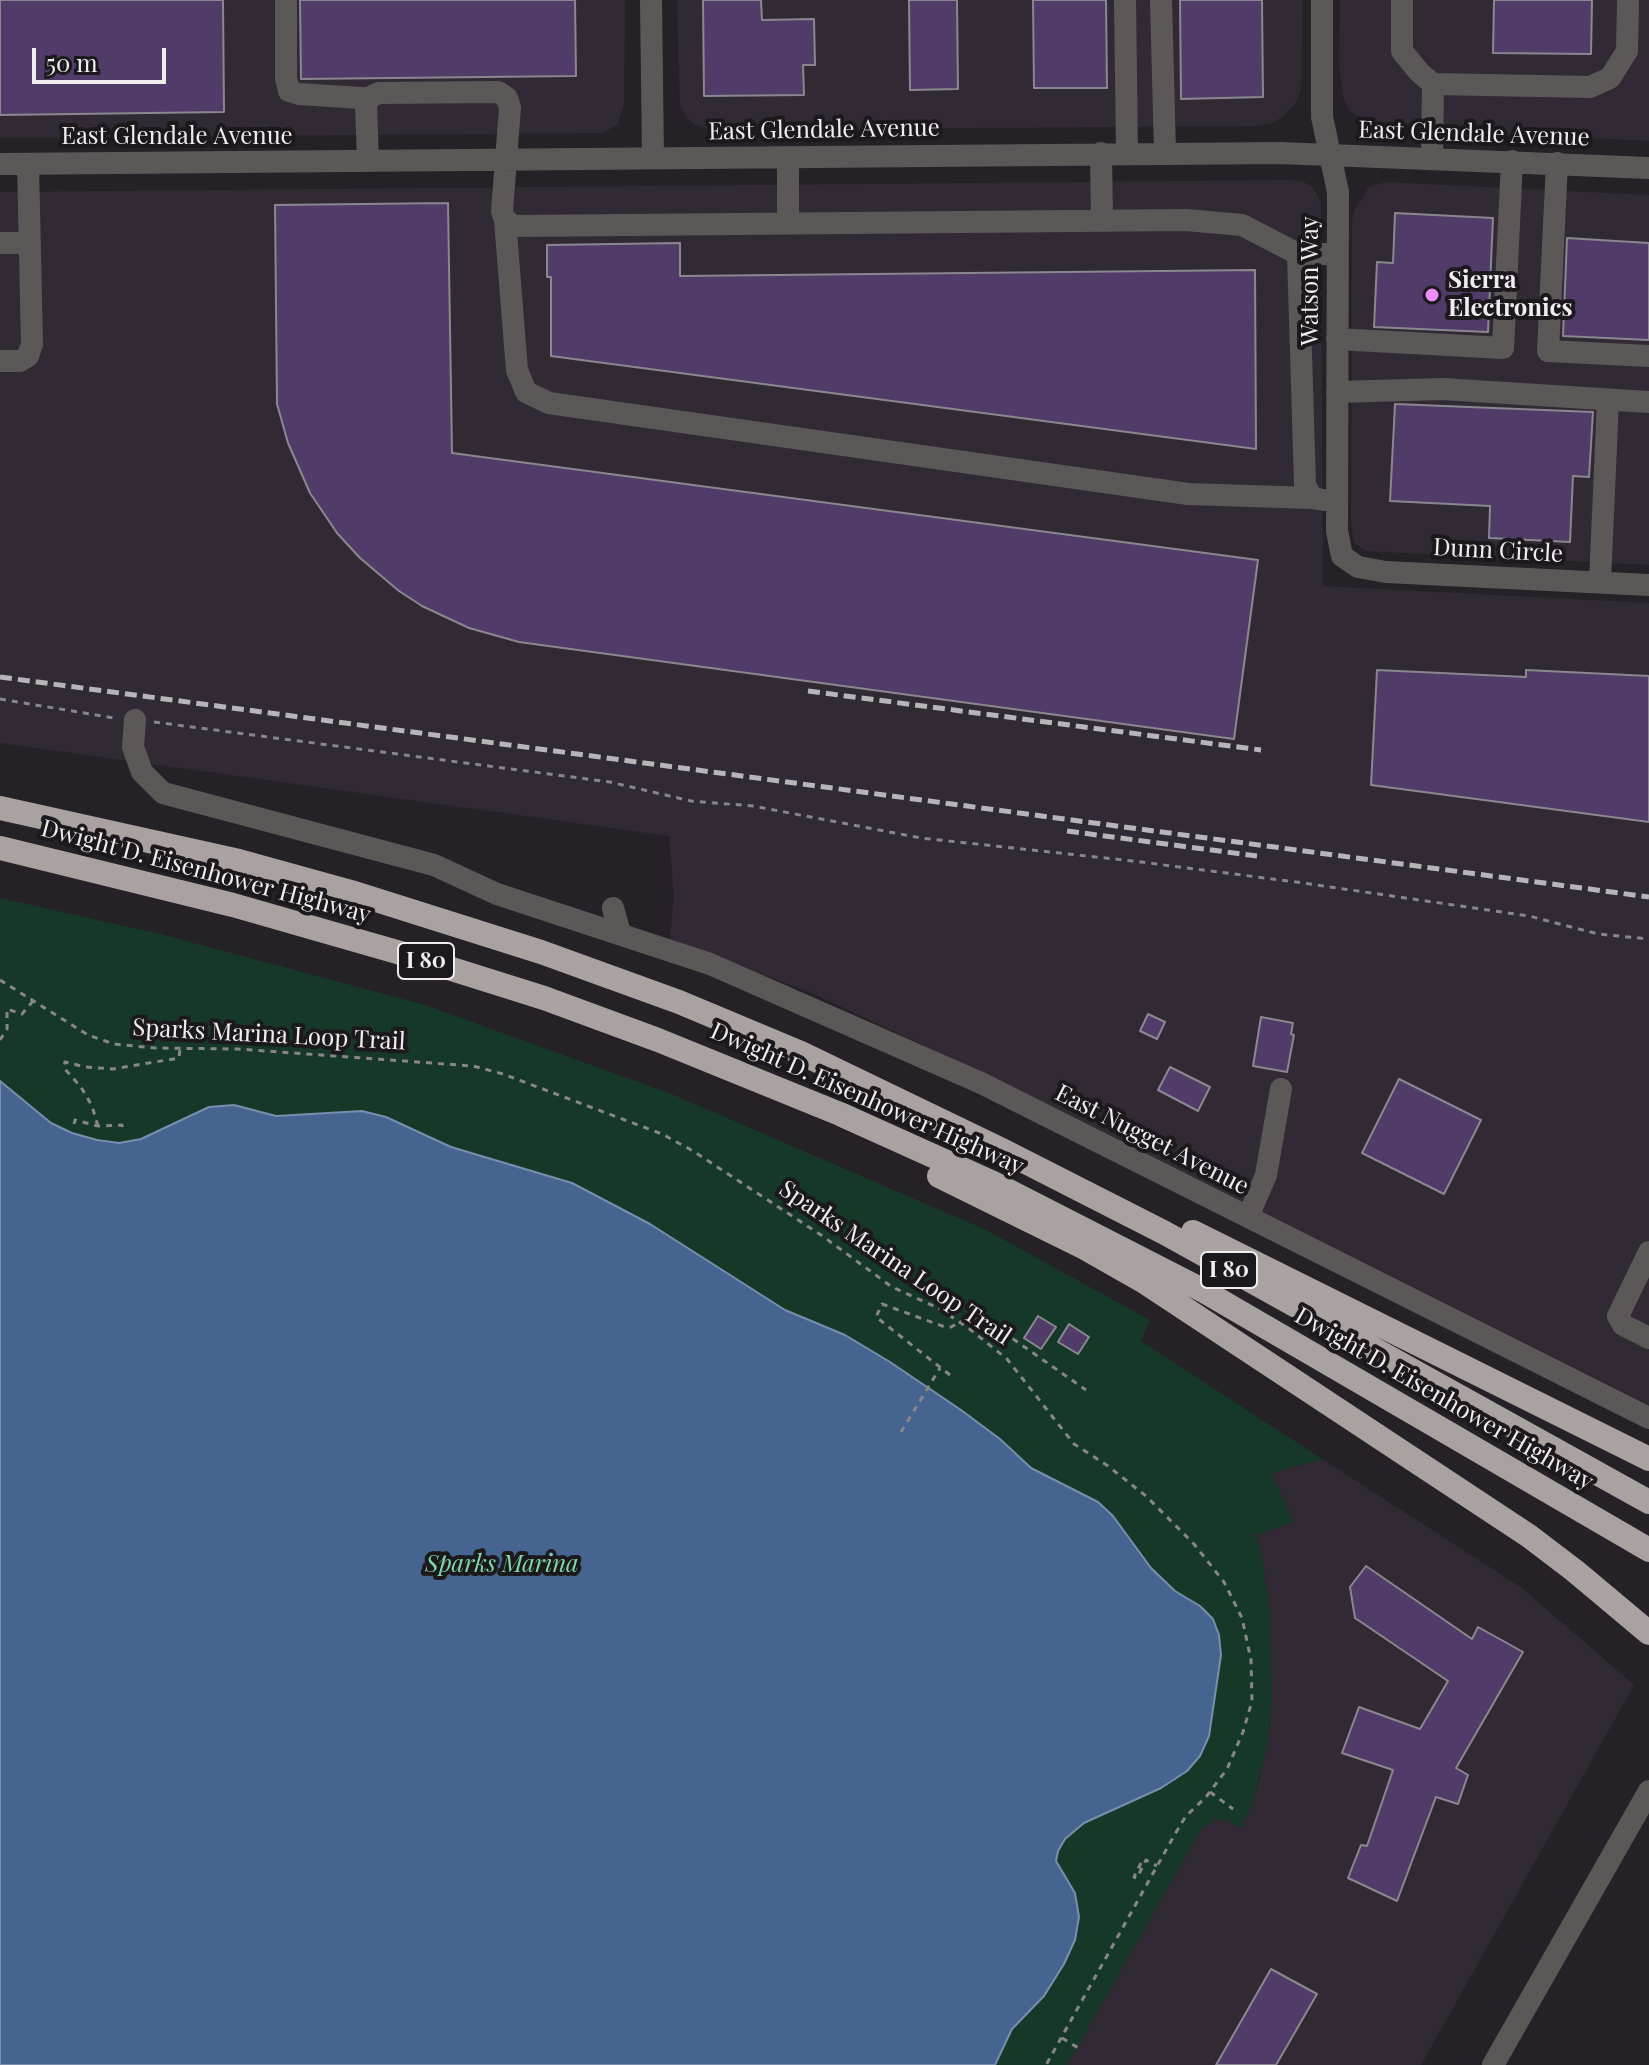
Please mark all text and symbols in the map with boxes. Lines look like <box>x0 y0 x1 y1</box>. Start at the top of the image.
scale bar <box>36 32 170 82</box>
text: 50 m <box>46 46 98 78</box>
street label: East Glendale Avenue <box>708 114 940 146</box>
street label: East Glendale Avenue <box>1358 116 1590 152</box>
street label: East Glendale Avenue <box>61 123 293 151</box>
street label: Watson Way <box>1297 216 1325 346</box>
place label: Sierra Electronics <box>1448 267 1573 323</box>
marker: Sierra Electronics <box>1423 286 1441 304</box>
street label: Dunn Circle <box>1432 533 1564 569</box>
street label: Dwight D. Eisenhower Highway <box>38 814 374 930</box>
road number: I 80 <box>398 943 454 979</box>
street label: Sparks Marina Loop Trail <box>132 1013 406 1057</box>
street label: Dwight D. Eisenhower Highway <box>706 1017 1028 1181</box>
street label: East Nugget Avenue <box>1050 1079 1254 1201</box>
street label: Sparks Marina Loop Trail <box>774 1175 1016 1351</box>
road number: I 80 <box>1201 1252 1257 1288</box>
street label: Dwight D. Eisenhower Highway <box>1290 1302 1598 1496</box>
park label: Sparks Marina <box>425 1551 579 1579</box>

